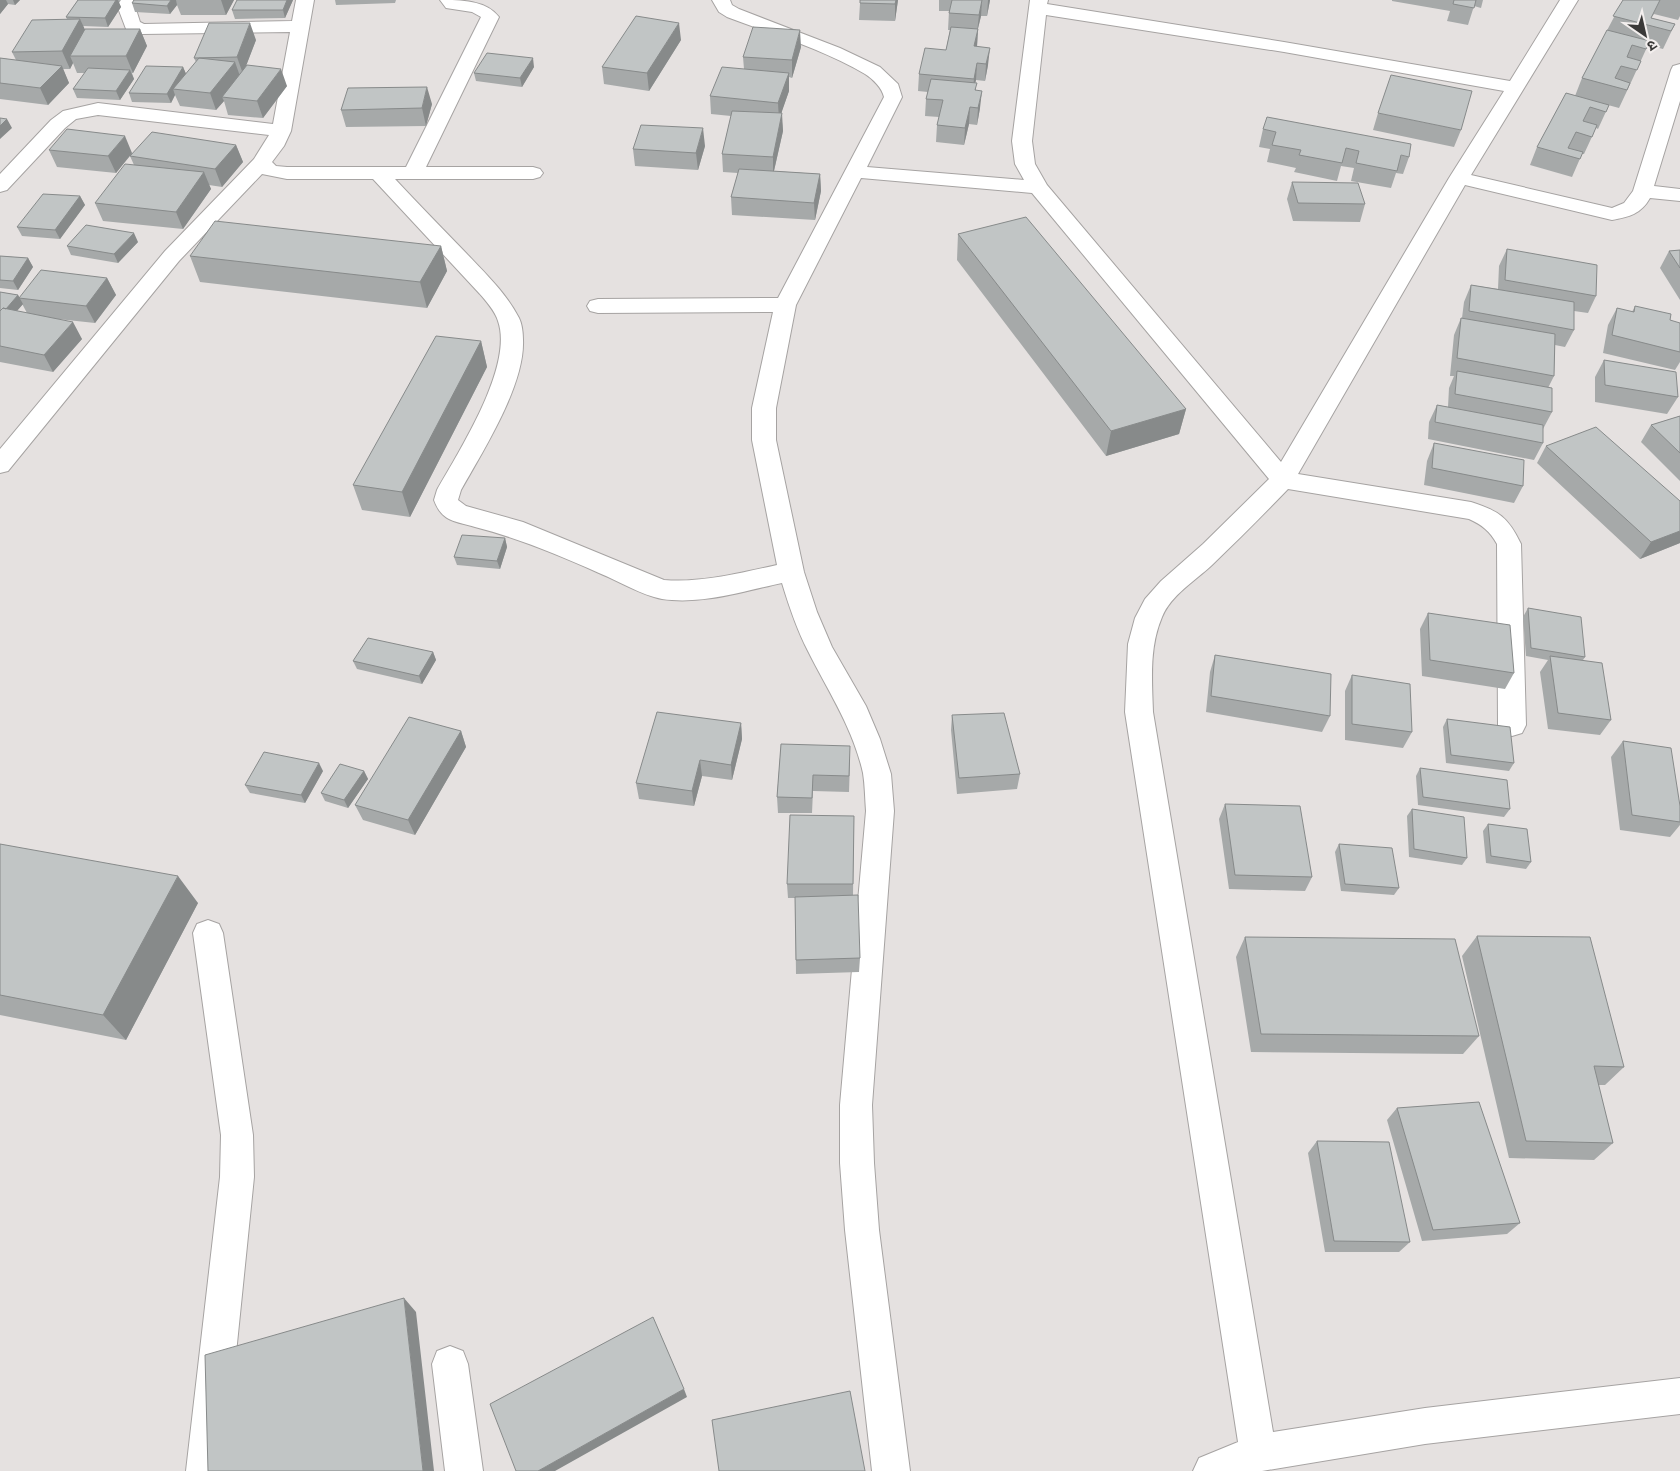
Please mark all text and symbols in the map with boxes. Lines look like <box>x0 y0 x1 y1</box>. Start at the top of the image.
north arrow <box>1620 10 1670 60</box>
text: उ <box>1644 37 1660 55</box>

